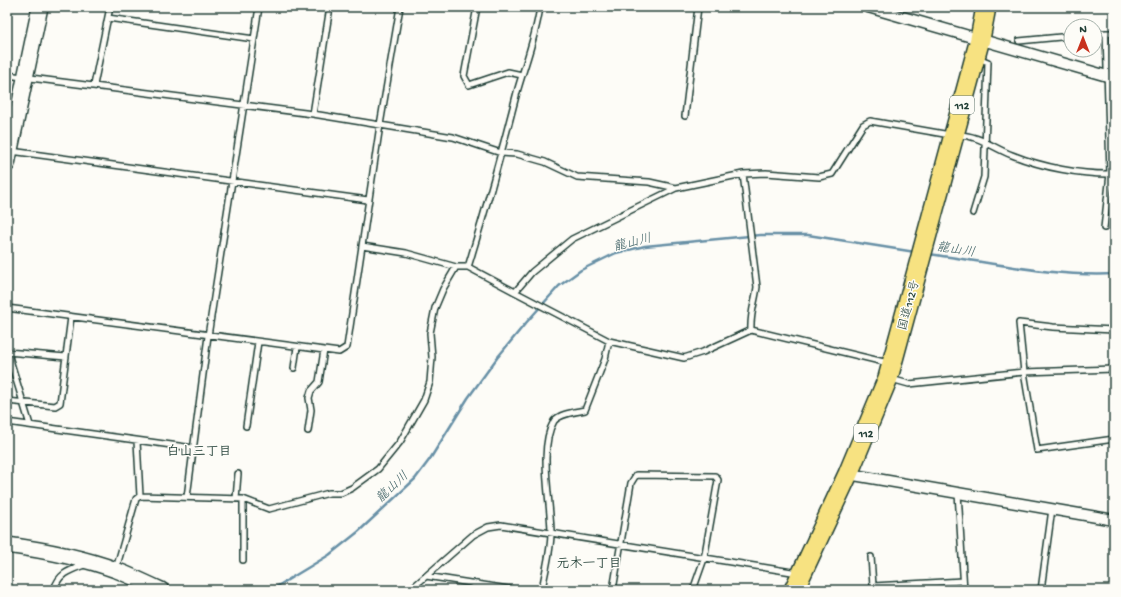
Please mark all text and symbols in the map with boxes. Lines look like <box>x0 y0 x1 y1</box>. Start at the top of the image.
north arrow <box>1063 18 1103 58</box>
text: N <box>1079 24 1087 36</box>
road number: 112 <box>950 96 974 114</box>
water label: 龍山川 <box>612 230 653 255</box>
water label: 龍山川 <box>935 239 976 261</box>
street label: 国道112号 <box>896 279 923 332</box>
road number: 112 <box>854 424 878 442</box>
district label: 白山三丁目 <box>166 444 232 460</box>
water label: 龍山川 <box>373 468 412 507</box>
district label: 元木一丁目 <box>556 556 622 572</box>

